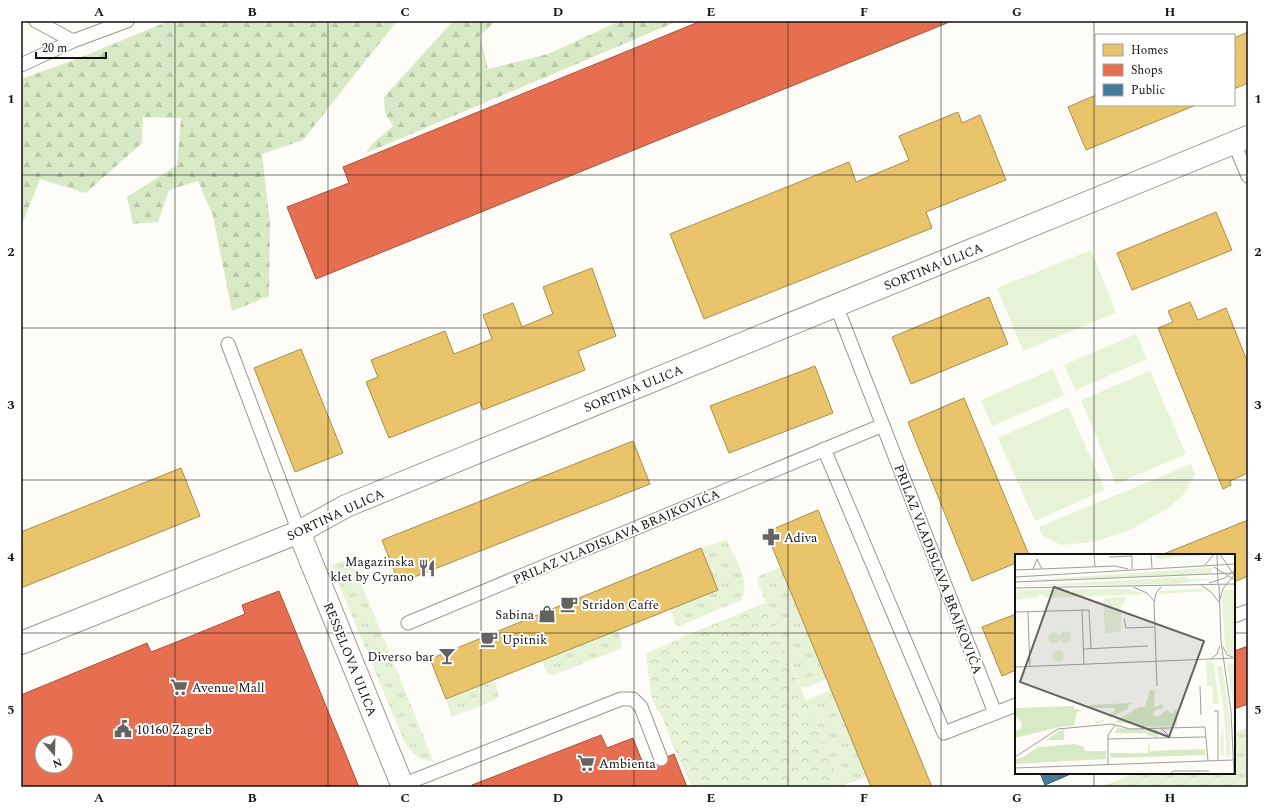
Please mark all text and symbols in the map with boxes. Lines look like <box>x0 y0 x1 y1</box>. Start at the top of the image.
text: A <box>94 2 104 22</box>
text: B <box>247 2 257 22</box>
text: C <box>400 2 410 22</box>
text: D <box>553 2 563 22</box>
text: E <box>707 2 716 22</box>
text: F <box>860 2 868 22</box>
text: G <box>1012 2 1022 22</box>
text: H <box>1165 2 1176 22</box>
scale bar <box>36 34 106 60</box>
legend <box>1095 34 1235 106</box>
text: 20 m <box>42 39 67 58</box>
text: Homes <box>1131 41 1169 60</box>
text: Shops <box>1131 61 1163 80</box>
text: Public <box>1131 81 1165 100</box>
text: 1 <box>7 89 15 109</box>
text: 1 <box>1254 89 1262 109</box>
street label: SORTINA ULICA <box>881 238 986 296</box>
text: 2 <box>7 242 15 262</box>
text: 2 <box>1254 242 1262 262</box>
street label: SORTINA ULICA <box>581 360 686 418</box>
text: 3 <box>7 395 15 415</box>
text: 3 <box>1254 395 1262 415</box>
street label: PRILAZ VLADISLAVA BRAJKOVIĆA <box>889 462 988 677</box>
street label: SORTINA ULICA <box>283 483 388 546</box>
street label: PRILAZ VLADISLAVA BRAJKOVIĆA <box>510 484 723 590</box>
pharmacy icon: Adiva <box>761 527 781 547</box>
place label: Adiva <box>784 528 818 548</box>
text: 4 <box>7 547 15 567</box>
text: 4 <box>1254 547 1262 567</box>
place label: Magazinska klet by Cyrano <box>330 552 415 587</box>
inset map <box>1015 554 1235 774</box>
restaurant icon: Magazinska klet by Cyrano <box>417 558 437 578</box>
cafe icon: Stridon Caffe <box>559 594 579 614</box>
place label: Stridon Caffe <box>582 595 659 615</box>
street label: RESSELOVA ULICA <box>318 599 382 720</box>
shop icon: Sabina <box>537 604 557 624</box>
place label: Sabina <box>495 605 535 625</box>
cafe icon: Upitnik <box>479 629 499 649</box>
place label: Upitnik <box>502 630 547 650</box>
bar icon: Diverso bar <box>437 646 457 666</box>
place label: Diverso bar <box>367 647 434 667</box>
supermarket icon: Avenue Mall <box>169 677 189 697</box>
place label: Avenue Mall <box>192 678 265 698</box>
text: 5 <box>7 700 15 720</box>
text: 5 <box>1254 700 1262 720</box>
public building icon: 10160 Zagreb <box>113 719 133 739</box>
place label: 10160 Zagreb <box>136 720 212 740</box>
north arrow <box>34 734 74 774</box>
text: N <box>50 753 64 772</box>
supermarket icon: Ambienta <box>576 753 596 773</box>
place label: Ambienta <box>599 754 657 774</box>
text: A <box>94 788 104 808</box>
text: B <box>247 788 257 808</box>
text: C <box>400 788 410 808</box>
text: D <box>553 788 563 808</box>
text: E <box>707 788 716 808</box>
text: F <box>860 788 868 808</box>
text: G <box>1012 788 1022 808</box>
text: H <box>1165 788 1176 808</box>

